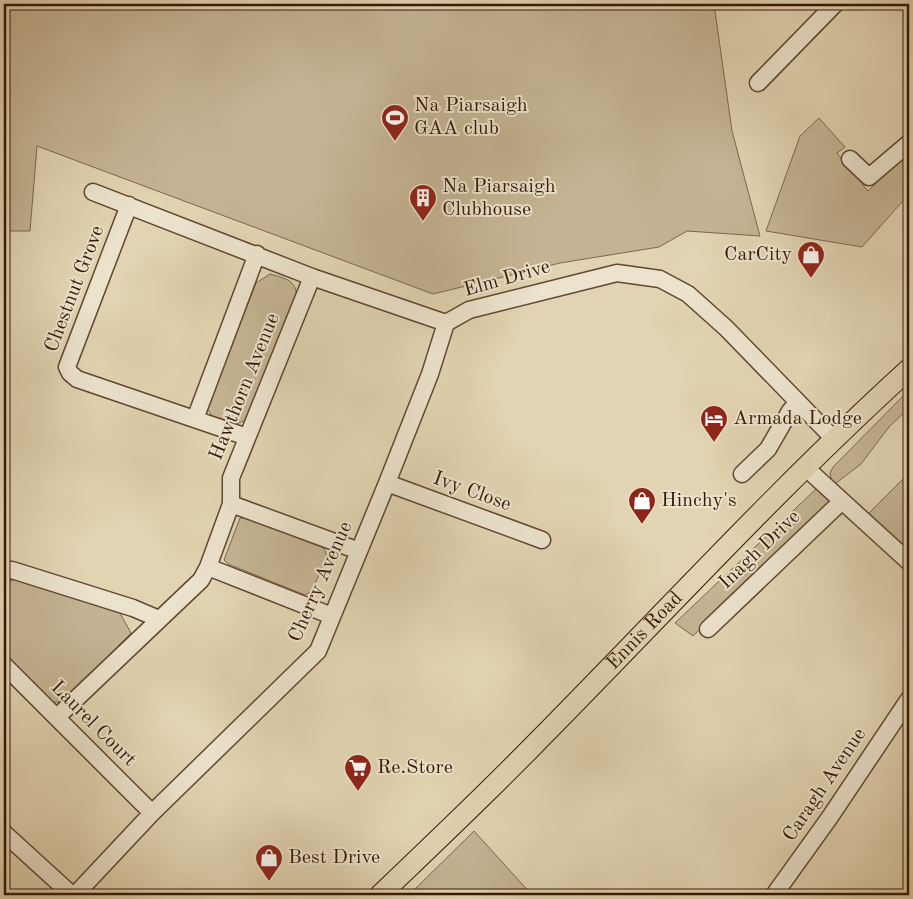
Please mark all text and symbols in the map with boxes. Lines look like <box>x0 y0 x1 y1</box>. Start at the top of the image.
place label: Na Piarsaigh GAA club <box>414 96 528 139</box>
sports icon: Na Piarsaigh GAA club <box>380 103 410 142</box>
place label: Na Piarsaigh Clubhouse <box>442 177 556 220</box>
building icon: Na Piarsaigh Clubhouse <box>408 183 438 222</box>
street label: Chestnut Grove <box>42 223 108 355</box>
shop icon: CarCity <box>796 240 826 279</box>
place label: CarCity <box>724 245 792 265</box>
street label: Elm Drive <box>462 257 552 301</box>
street label: Hawthorn Avenue <box>206 311 284 463</box>
hotel icon: Armada Lodge <box>699 404 729 443</box>
place label: Armada Lodge <box>733 409 862 429</box>
street label: Ivy Close <box>430 469 514 515</box>
shop icon: Hinchy's <box>627 486 657 525</box>
place label: Hinchy's <box>661 491 737 511</box>
street label: Inagh Drive <box>716 507 804 593</box>
street label: Cherry Avenue <box>286 519 356 645</box>
street label: Ennis Road <box>603 588 687 674</box>
street label: Laurel Court <box>46 677 140 771</box>
street label: Caragh Avenue <box>780 725 870 845</box>
supermarket icon: Re.Store <box>343 753 373 792</box>
place label: Re.Store <box>377 758 453 778</box>
shop icon: Best Drive <box>254 843 284 882</box>
place label: Best Drive <box>288 848 380 868</box>

